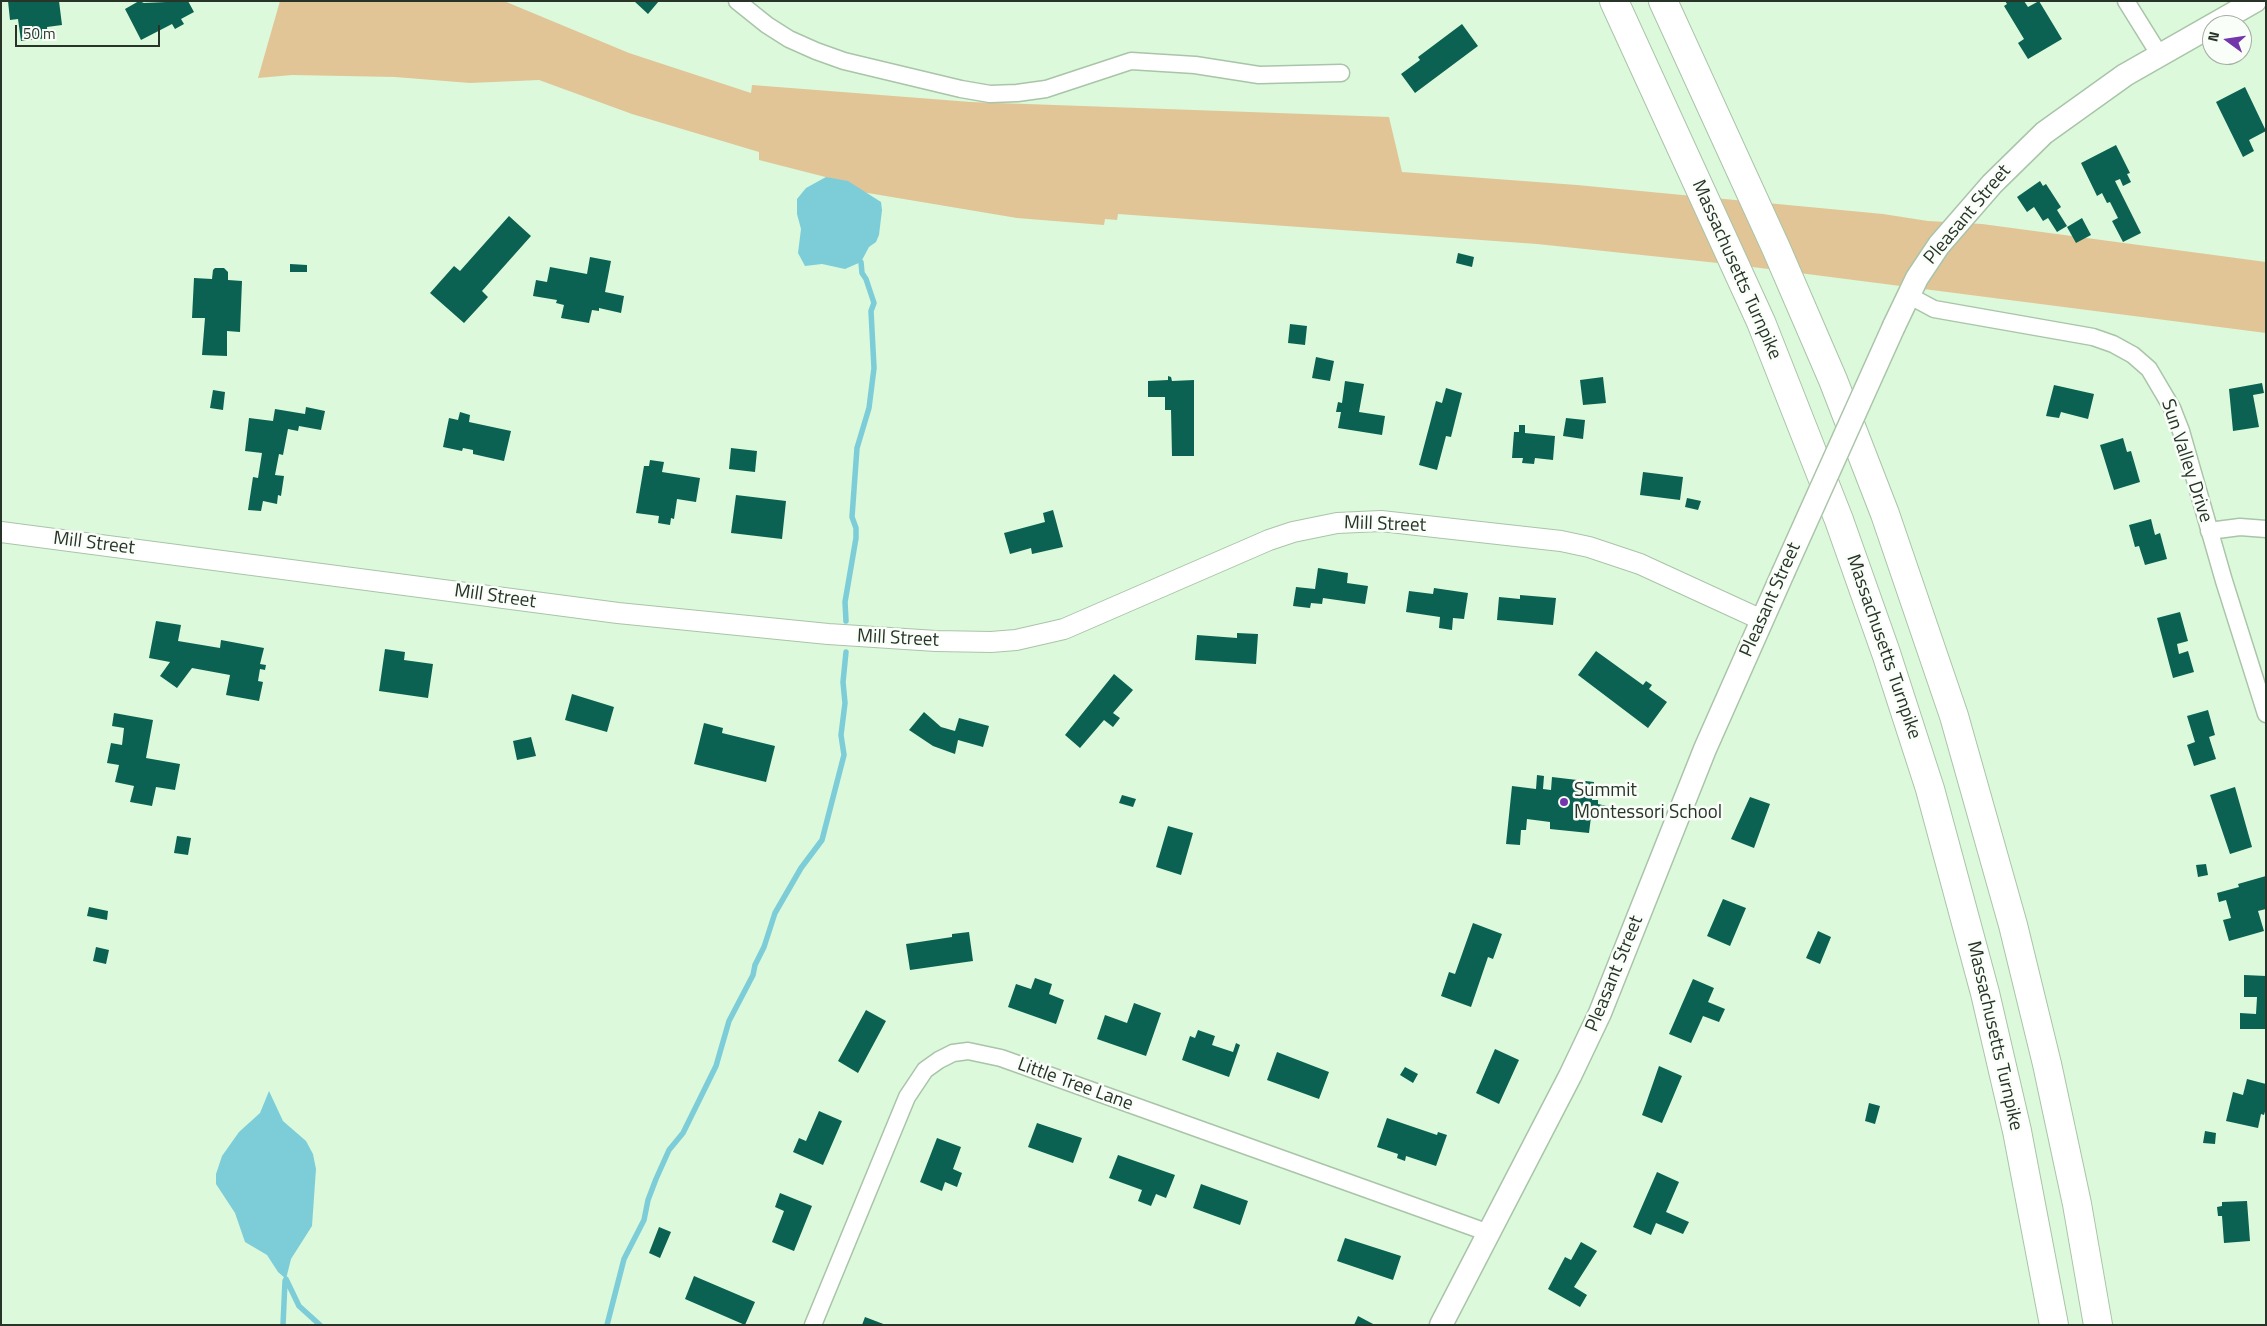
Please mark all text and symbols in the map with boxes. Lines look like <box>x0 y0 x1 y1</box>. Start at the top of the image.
scale bar <box>18 15 162 47</box>
north arrow <box>2202 15 2252 65</box>
text: 50 m <box>23 22 56 45</box>
text: N <box>2202 29 2224 44</box>
street label: Pleasant Street <box>1920 161 2016 269</box>
street label: Massachusetts Turnpike <box>1686 177 1786 363</box>
street label: Sun Valley Drive <box>2155 397 2217 525</box>
street label: Mill Street <box>1344 512 1426 538</box>
street label: Mill Street <box>52 528 136 560</box>
street label: Pleasant Street <box>1736 539 1806 661</box>
street label: Massachusetts Turnpike <box>1841 552 1925 742</box>
street label: Mill Street <box>453 580 537 614</box>
street label: Mill Street <box>856 625 940 653</box>
place label: Summit Montessori School <box>1574 780 1722 824</box>
marker: Summit Montessori School <box>1558 796 1570 808</box>
street label: Pleasant Street <box>1581 913 1649 1035</box>
street label: Massachusetts Turnpike <box>1961 939 2027 1133</box>
street label: Little Tree Lane <box>1014 1054 1136 1116</box>

